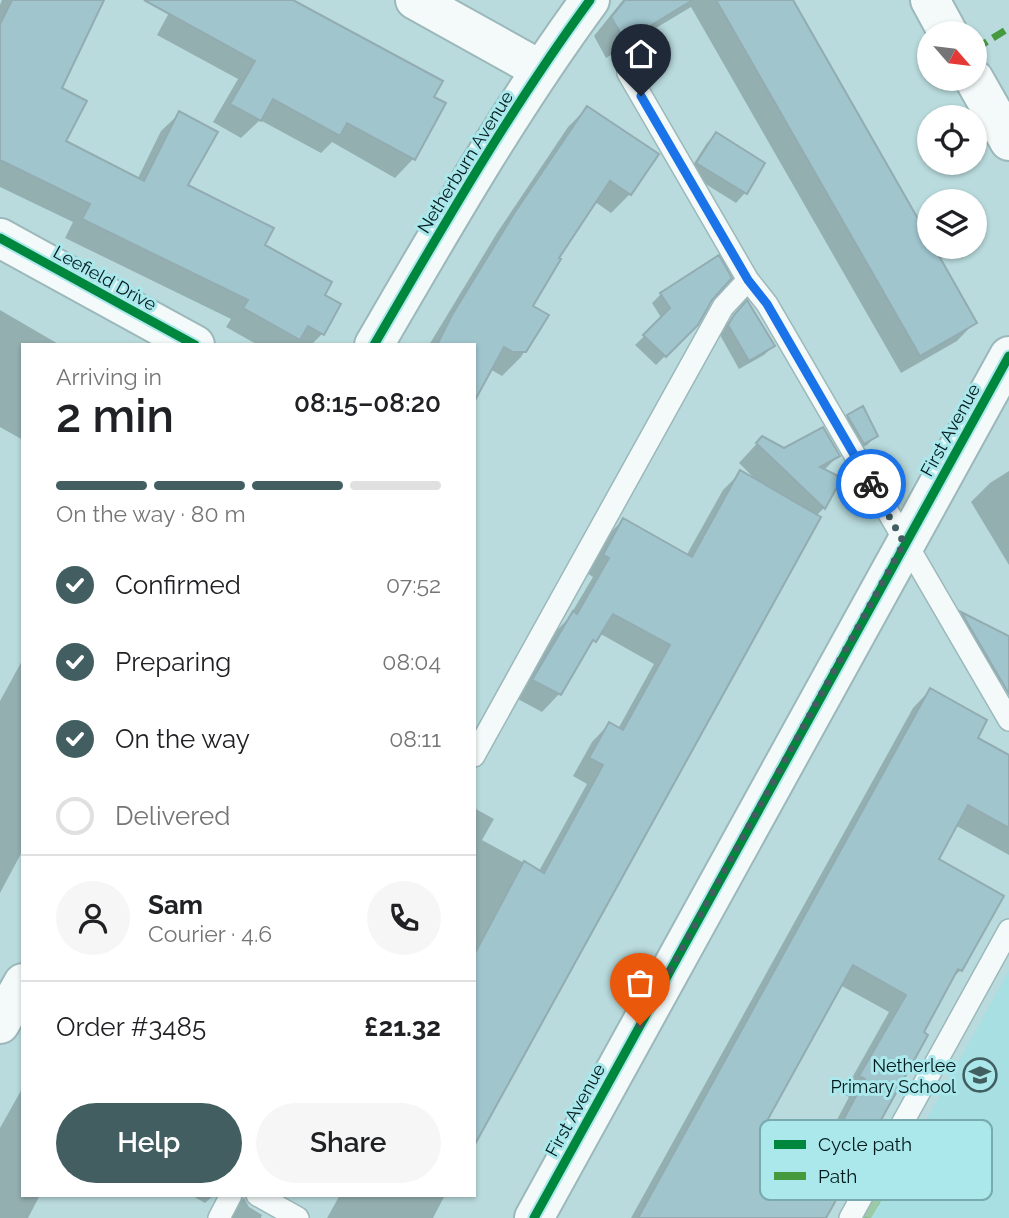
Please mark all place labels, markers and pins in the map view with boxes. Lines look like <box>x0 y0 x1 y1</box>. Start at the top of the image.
pin <box>611 24 671 96</box>
pin <box>610 953 670 1025</box>
place label: Netherlee Primary School <box>830 1055 956 1097</box>
school or university icon: Netherlee Primary School <box>961 1056 999 1094</box>

